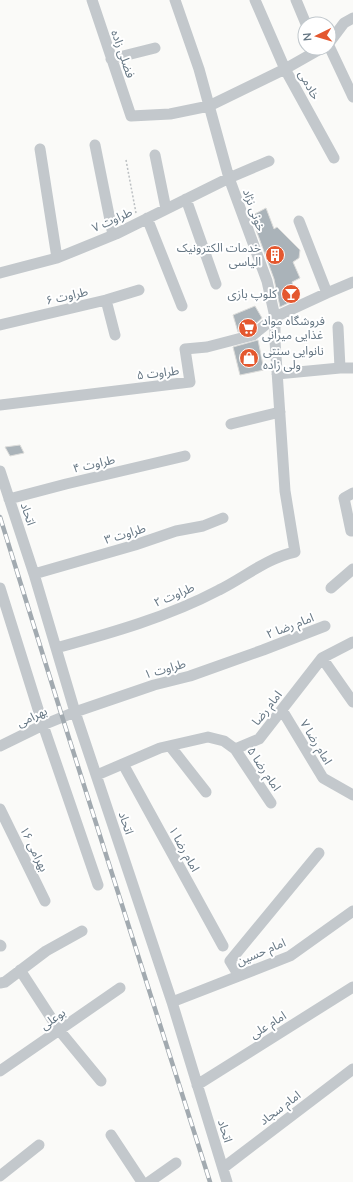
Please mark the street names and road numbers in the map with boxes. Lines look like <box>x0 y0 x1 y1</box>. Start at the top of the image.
street label: فضلی زاده <box>108 28 139 80</box>
street label: خادمی <box>295 67 324 102</box>
street label: خونی نژاد <box>240 187 269 233</box>
street label: طراوت ۷ <box>89 204 134 235</box>
street label: طراوت ۶ <box>44 283 89 308</box>
street label: طراوت ۵ <box>136 362 180 383</box>
street label: طراوت ۴ <box>71 451 116 476</box>
street label: اتحاد <box>18 500 39 527</box>
street label: طراوت ۳ <box>102 520 147 547</box>
street label: طراوت ۲ <box>151 579 196 610</box>
street label: امام رضا ۲ <box>264 610 317 643</box>
street label: طراوت ۱ <box>142 655 187 682</box>
street label: امام رضا <box>248 687 286 729</box>
street label: بهرامی <box>14 703 49 730</box>
street label: امام رضا ۷ <box>295 717 336 768</box>
street label: امام رضا ۵ <box>243 744 285 795</box>
street label: اتحاد <box>116 809 137 836</box>
street label: امام رضا ۱ <box>164 823 203 875</box>
street label: بهرامی ۱۶ <box>17 824 52 874</box>
street label: امام حسین <box>234 934 289 970</box>
street label: بوعلی <box>37 1005 68 1033</box>
street label: امام علی <box>247 1008 290 1043</box>
street label: امام سجاد <box>256 1087 305 1130</box>
street label: اتحاد <box>215 1118 236 1144</box>

